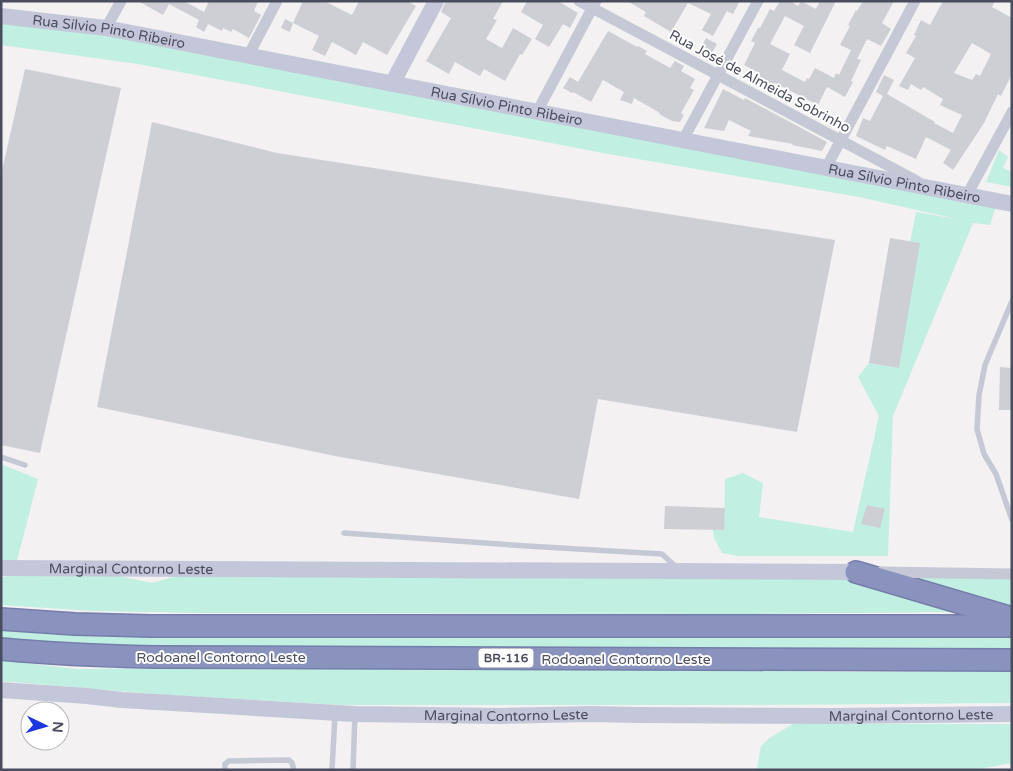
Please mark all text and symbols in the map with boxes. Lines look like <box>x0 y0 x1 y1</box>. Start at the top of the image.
street label: Rua Sílvio Pinto Ribeiro <box>31 12 187 52</box>
street label: Rua José de Almeida Sobrinho <box>666 26 853 136</box>
street label: Rua Sílvio Pinto Ribeiro <box>429 83 584 129</box>
street label: Rua Sílvio Pinto Ribeiro <box>827 161 982 207</box>
street label: Marginal Contorno Leste <box>49 560 213 578</box>
road number: BR-116 <box>478 648 534 668</box>
street label: Rodoanel Contorno Leste <box>136 649 306 666</box>
street label: Rodoanel Contorno Leste <box>541 651 711 668</box>
north arrow <box>20 701 70 751</box>
street label: Marginal Contorno Leste <box>424 706 589 725</box>
street label: Marginal Contorno Leste <box>829 706 994 725</box>
text: N <box>48 721 66 733</box>

